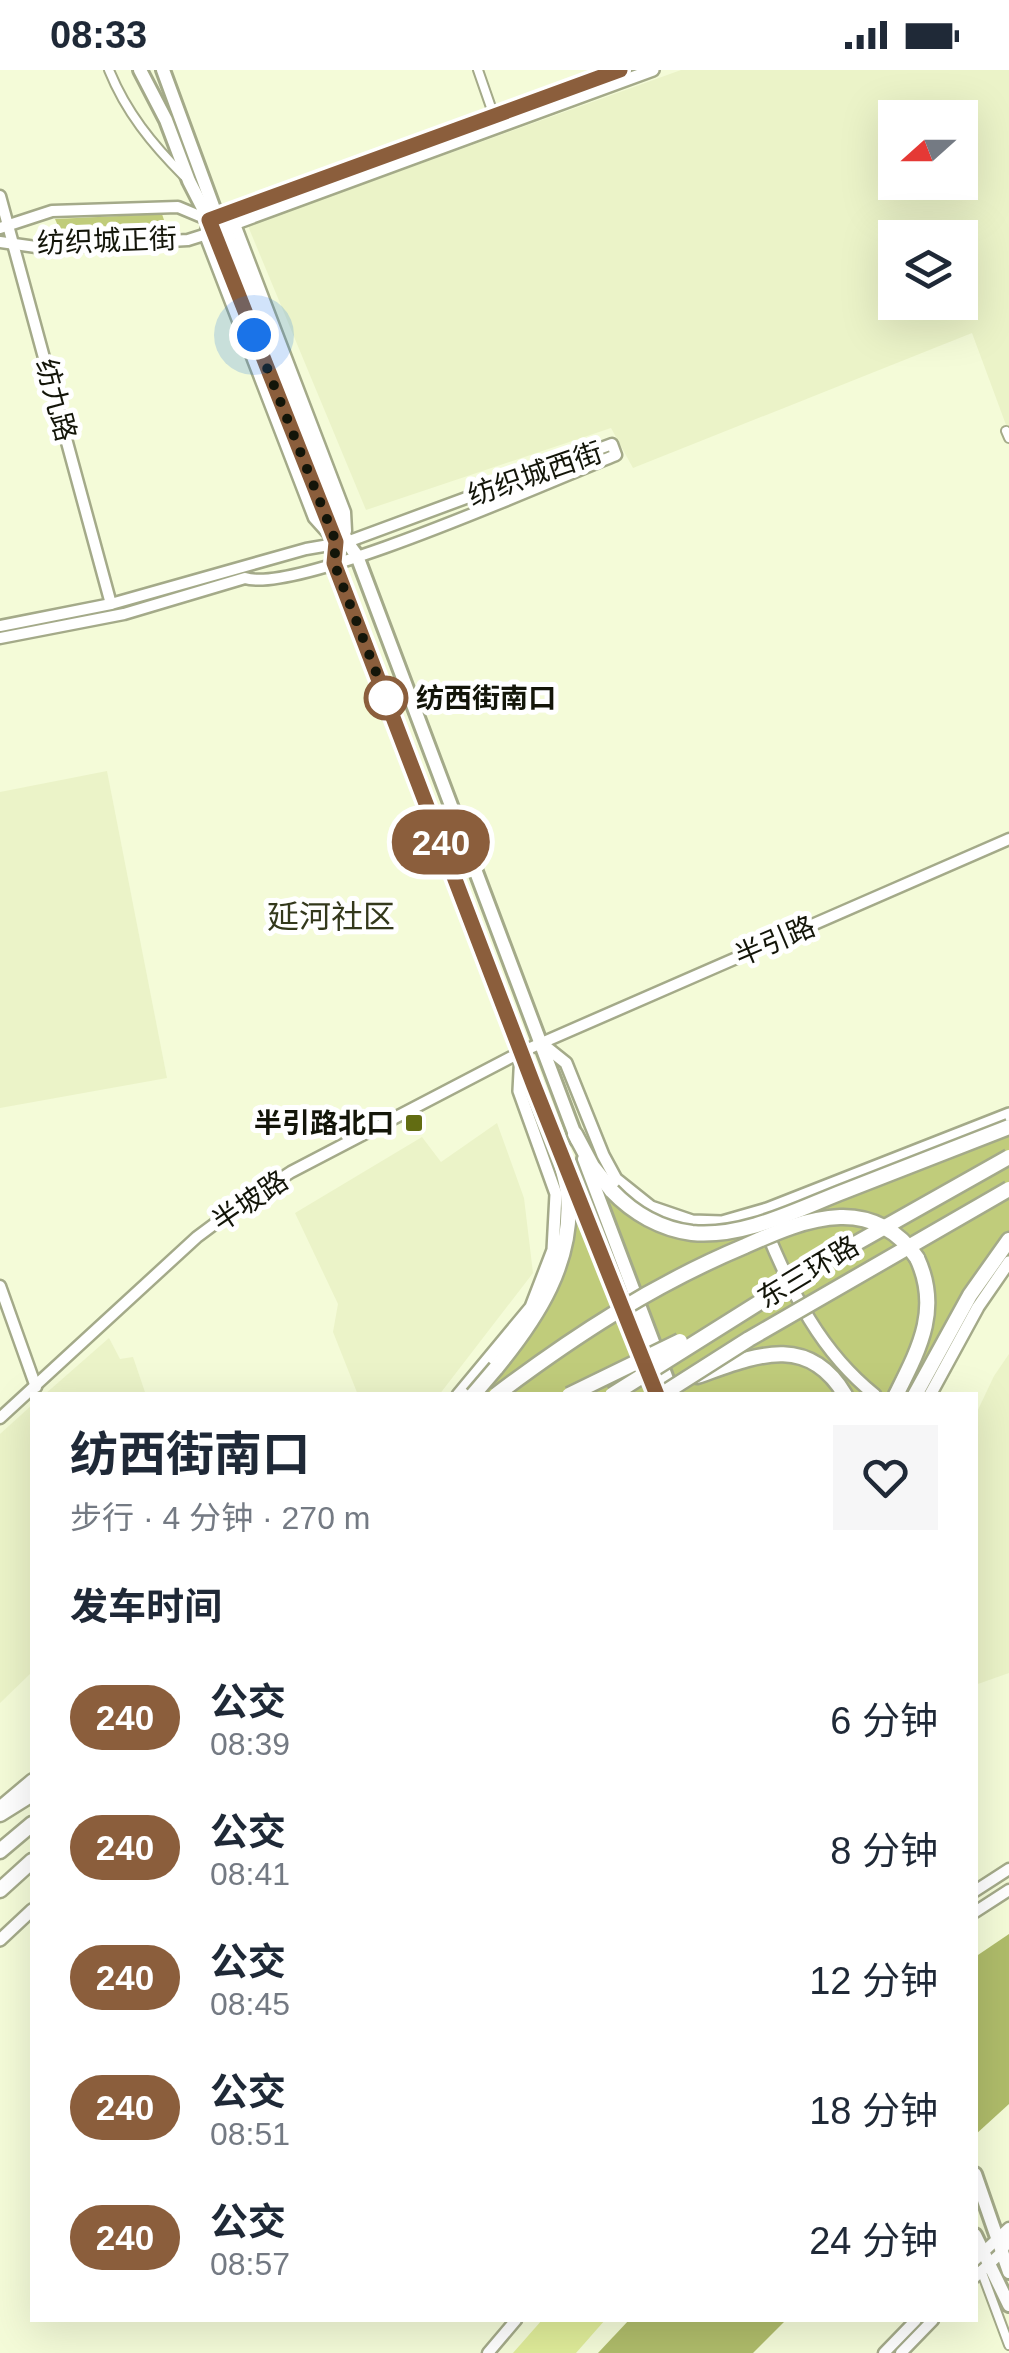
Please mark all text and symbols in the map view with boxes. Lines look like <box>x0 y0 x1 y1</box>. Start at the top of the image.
text: 08:33 <box>50 14 147 56</box>
north arrow <box>878 100 978 200</box>
map controls <box>878 100 978 320</box>
button: layers <box>878 220 978 320</box>
street label: 纺织城正街 <box>36 223 178 259</box>
your location <box>229 310 279 360</box>
street label: 纺九路 <box>30 355 82 445</box>
street label: 纺织城西街 <box>464 437 606 511</box>
marker: 纺西街南口 <box>365 677 407 719</box>
place label: 纺西街南口 <box>416 683 556 714</box>
line badge: 240 <box>384 810 498 874</box>
text: 240 <box>412 823 470 862</box>
district label: 延河社区 <box>267 899 395 935</box>
street label: 半引路 <box>730 910 820 972</box>
place label: 半引路北口 <box>254 1108 394 1139</box>
marker: 半引路北口 <box>403 1112 425 1134</box>
street label: 半坡路 <box>207 1165 293 1237</box>
street label: 东三环路 <box>752 1230 864 1314</box>
button: heart <box>833 1425 938 1530</box>
text: 纺西街南口 <box>70 1428 310 1481</box>
text: 步行 · 4 分钟 · 270 m <box>70 1500 371 1536</box>
text: 发车时间 <box>70 1586 222 1628</box>
text: 公交 <box>210 1681 286 1723</box>
text: 240 <box>96 1698 154 1737</box>
text: 6 分钟 <box>830 1700 938 1742</box>
text: 08:39 <box>210 1726 290 1762</box>
text: 公交 <box>210 1811 286 1853</box>
text: 240 <box>96 1828 154 1867</box>
text: 8 分钟 <box>830 1830 938 1872</box>
text: 08:41 <box>210 1856 290 1892</box>
text: 公交 <box>210 1941 286 1983</box>
text: 240 <box>96 1958 154 1997</box>
text: 12 分钟 <box>809 1960 938 2002</box>
text: 08:45 <box>210 1986 290 2022</box>
text: 公交 <box>210 2071 286 2113</box>
text: 240 <box>96 2088 154 2127</box>
text: 18 分钟 <box>809 2090 938 2132</box>
text: 08:51 <box>210 2116 290 2152</box>
text: 公交 <box>210 2201 286 2243</box>
text: 240 <box>96 2218 154 2257</box>
text: 24 分钟 <box>809 2220 938 2262</box>
text: 08:57 <box>210 2246 290 2282</box>

